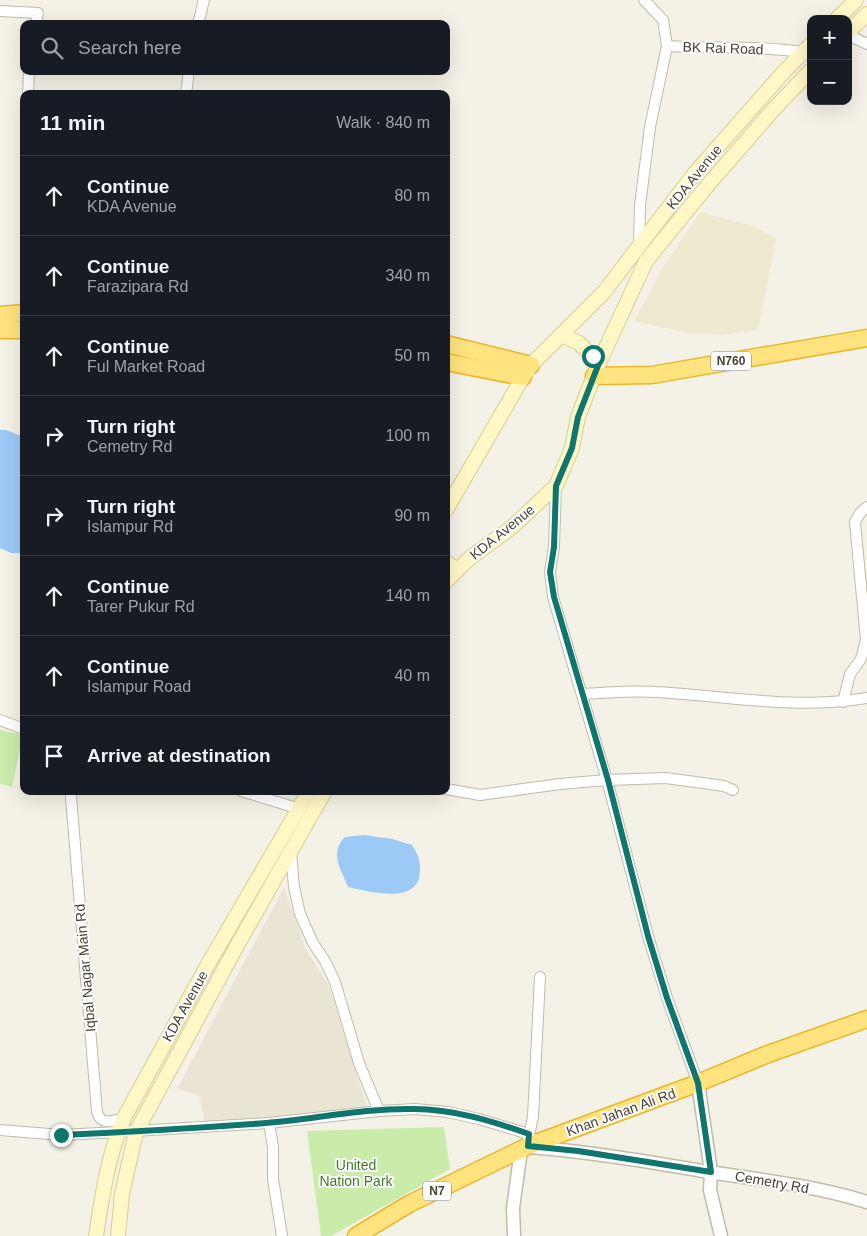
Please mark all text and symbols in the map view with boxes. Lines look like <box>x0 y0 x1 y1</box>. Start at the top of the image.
map controls <box>807 15 852 105</box>
button: + <box>807 15 852 60</box>
search box <box>20 20 450 75</box>
icon: search <box>38 34 66 62</box>
text: Search here <box>78 37 182 58</box>
street label: BK Rai Road <box>682 39 764 57</box>
button: − <box>807 60 852 105</box>
text: 11 min <box>40 111 105 134</box>
text: Walk · 840 m <box>336 114 430 131</box>
street label: KDA Avenue <box>663 141 725 212</box>
text: Continue <box>87 176 169 197</box>
icon: ahead <box>40 182 68 210</box>
text: 80 m <box>394 187 430 204</box>
text: KDA Avenue <box>87 198 177 215</box>
text: Continue <box>87 256 169 277</box>
icon: ahead <box>40 262 68 290</box>
text: 340 m <box>386 267 430 284</box>
text: Farazipara Rd <box>87 278 188 295</box>
text: Continue <box>87 336 169 357</box>
icon: ahead <box>40 342 68 370</box>
route start <box>582 345 605 368</box>
text: 50 m <box>394 347 430 364</box>
road number: N760 <box>711 352 751 371</box>
text: Ful Market Road <box>87 358 205 375</box>
text: Turn right <box>87 416 175 437</box>
icon: right <box>40 422 68 450</box>
text: 100 m <box>386 427 430 444</box>
text: Cemetry Rd <box>87 438 172 455</box>
text: Turn right <box>87 496 175 517</box>
street label: KDA Avenue <box>467 501 538 563</box>
icon: right <box>40 502 68 530</box>
text: 90 m <box>394 507 430 524</box>
text: Islampur Rd <box>87 518 173 535</box>
text: Continue <box>87 576 169 597</box>
icon: ahead <box>40 582 68 610</box>
text: 140 m <box>386 587 430 604</box>
text: Tarer Pukur Rd <box>87 598 195 615</box>
text: Continue <box>87 656 169 677</box>
icon: ahead <box>40 662 68 690</box>
text: 40 m <box>394 667 430 684</box>
text: Islampur Road <box>87 678 191 695</box>
icon: arrive <box>40 742 68 770</box>
text: Arrive at destination <box>87 745 271 766</box>
street label: Iqbal Nagar Main Rd <box>71 903 99 1033</box>
street label: KDA Avenue <box>159 968 211 1044</box>
street label: Khan Jahan Ali Rd <box>564 1085 678 1139</box>
route end <box>50 1124 73 1147</box>
park label: United Nation Park <box>319 1157 394 1189</box>
street label: Cemetry Rd <box>734 1168 810 1196</box>
road number: N7 <box>423 1182 451 1200</box>

